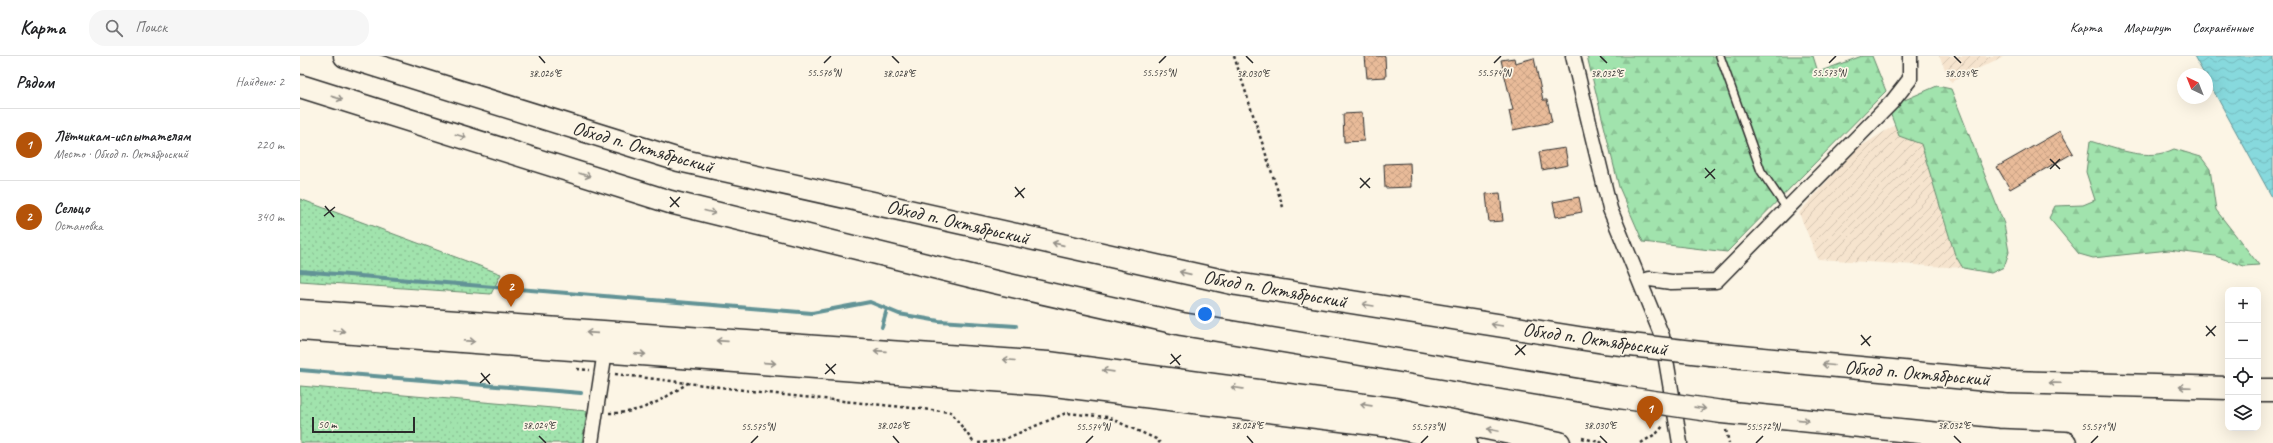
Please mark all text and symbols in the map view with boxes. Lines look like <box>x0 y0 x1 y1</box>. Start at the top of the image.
search box <box>89 10 369 46</box>
text: Карта <box>20 16 65 40</box>
icon: search <box>103 17 125 39</box>
text: Поиск <box>135 18 167 37</box>
text: Карта <box>2070 19 2102 36</box>
text: Маршрут <box>2124 19 2170 36</box>
text: Сохранённые <box>2192 19 2253 36</box>
text: 55.576°N <box>807 66 843 79</box>
text: 55.575°N <box>1142 66 1178 79</box>
text: 55.574°N <box>1477 66 1513 79</box>
text: 55.573°N <box>1812 66 1848 79</box>
text: 38.026°E <box>529 67 563 80</box>
text: 38.028°E <box>883 67 917 80</box>
text: 38.030°E <box>1237 67 1271 80</box>
text: 38.032°E <box>1591 67 1625 80</box>
text: 38.034°E <box>1945 67 1979 80</box>
north arrow <box>2177 68 2213 104</box>
text: Рядом <box>16 72 54 93</box>
text: Найдено: 2 <box>236 74 284 90</box>
one-way arrow <box>331 95 344 102</box>
street label: Обход п. Октябрьский <box>570 115 718 180</box>
text: Лётчикам-испытателям <box>54 127 190 146</box>
one-way arrow <box>455 133 467 141</box>
text: 1 <box>26 137 32 153</box>
text: 220 m <box>256 137 284 153</box>
text: Место · Обход п. Октябрьский <box>54 146 188 162</box>
one-way arrow <box>579 172 592 179</box>
street label: Обход п. Октябрьский <box>884 193 1033 251</box>
text: Сельцо <box>54 199 89 218</box>
one-way arrow <box>703 208 716 216</box>
text: 2 <box>26 209 32 225</box>
text: 340 m <box>256 209 284 225</box>
text: Остановка <box>54 218 103 234</box>
one-way arrow <box>1052 240 1065 248</box>
street label: Обход п. Октябрьский <box>1201 264 1350 314</box>
one-way arrow <box>1179 268 1192 276</box>
pin: 2 <box>498 274 524 307</box>
map controls <box>2225 287 2261 431</box>
button: + <box>2225 287 2261 323</box>
one-way arrow <box>1362 301 1375 309</box>
your location <box>1195 304 1215 324</box>
street label: Обход п. Октябрьский <box>1521 316 1670 362</box>
one-way arrow <box>1491 321 1504 329</box>
button: − <box>2225 323 2261 359</box>
one-way arrow <box>332 328 345 335</box>
one-way arrow <box>586 329 599 336</box>
one-way arrow <box>716 337 729 344</box>
one-way arrow <box>462 338 475 345</box>
one-way arrow <box>874 347 887 354</box>
one-way arrow <box>633 350 646 357</box>
street label: Обход п. Октябрьский <box>1843 354 1992 392</box>
one-way arrow <box>1003 356 1016 364</box>
one-way arrow <box>763 359 776 366</box>
button: locate <box>2225 359 2261 395</box>
one-way arrow <box>1822 361 1835 368</box>
one-way arrow <box>1102 367 1115 375</box>
one-way arrow <box>2049 379 2062 387</box>
one-way arrow <box>2179 383 2192 390</box>
one-way arrow <box>1231 384 1244 392</box>
button: layers <box>2225 395 2261 431</box>
pin: 1 <box>1637 396 1663 429</box>
one-way arrow <box>1359 401 1372 409</box>
one-way arrow <box>1693 404 1706 412</box>
scale bar <box>312 415 415 434</box>
one-way arrow <box>1796 416 1809 423</box>
text: 50 m <box>318 417 337 431</box>
text: 38.024°E <box>523 419 557 432</box>
text: 38.026°E <box>877 419 911 432</box>
text: 38.028°E <box>1231 419 1265 432</box>
text: 38.030°E <box>1584 419 1618 432</box>
text: 38.032°E <box>1938 419 1972 432</box>
text: 55.575°N <box>741 420 777 433</box>
text: 55.574°N <box>1076 420 1112 433</box>
text: 55.573°N <box>1411 420 1447 433</box>
text: 55.572°N <box>1746 420 1782 433</box>
text: 55.571°N <box>2081 420 2117 433</box>
one-way arrow <box>1487 425 1500 433</box>

